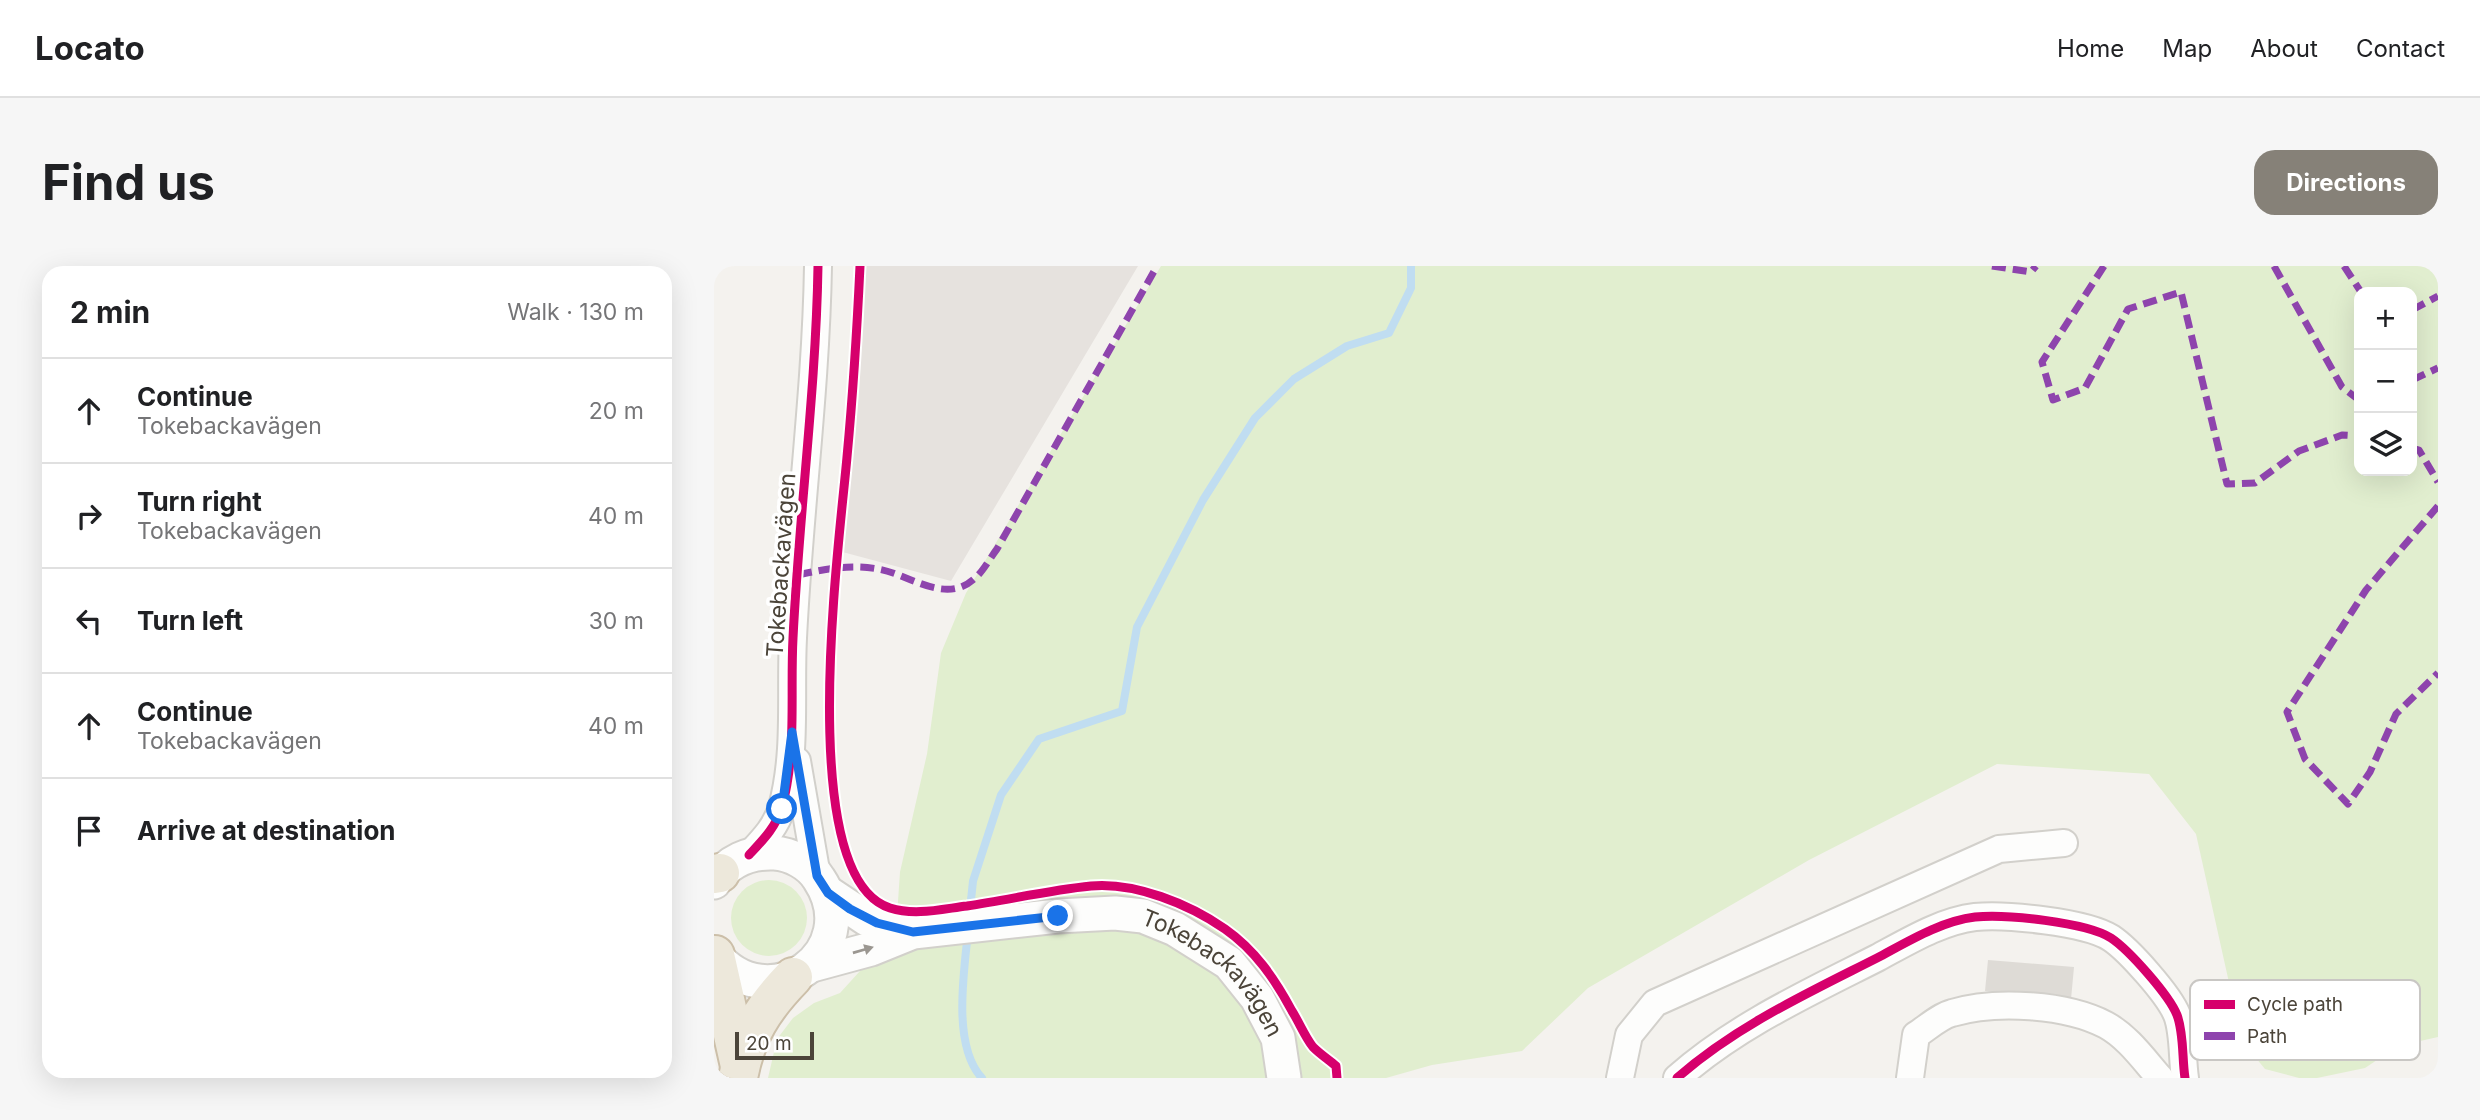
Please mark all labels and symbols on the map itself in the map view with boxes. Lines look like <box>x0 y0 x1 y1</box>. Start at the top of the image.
street label: Tokebackavägen <box>761 472 801 658</box>
route start <box>766 793 797 824</box>
route end <box>1042 900 1073 931</box>
street label: Tokebackavägen <box>1138 903 1289 1041</box>
one-way arrow <box>853 945 874 955</box>
legend <box>2190 980 2420 1060</box>
text: Cycle path <box>2247 993 2343 1016</box>
text: Path <box>2247 1025 2287 1048</box>
scale bar <box>735 1029 814 1061</box>

